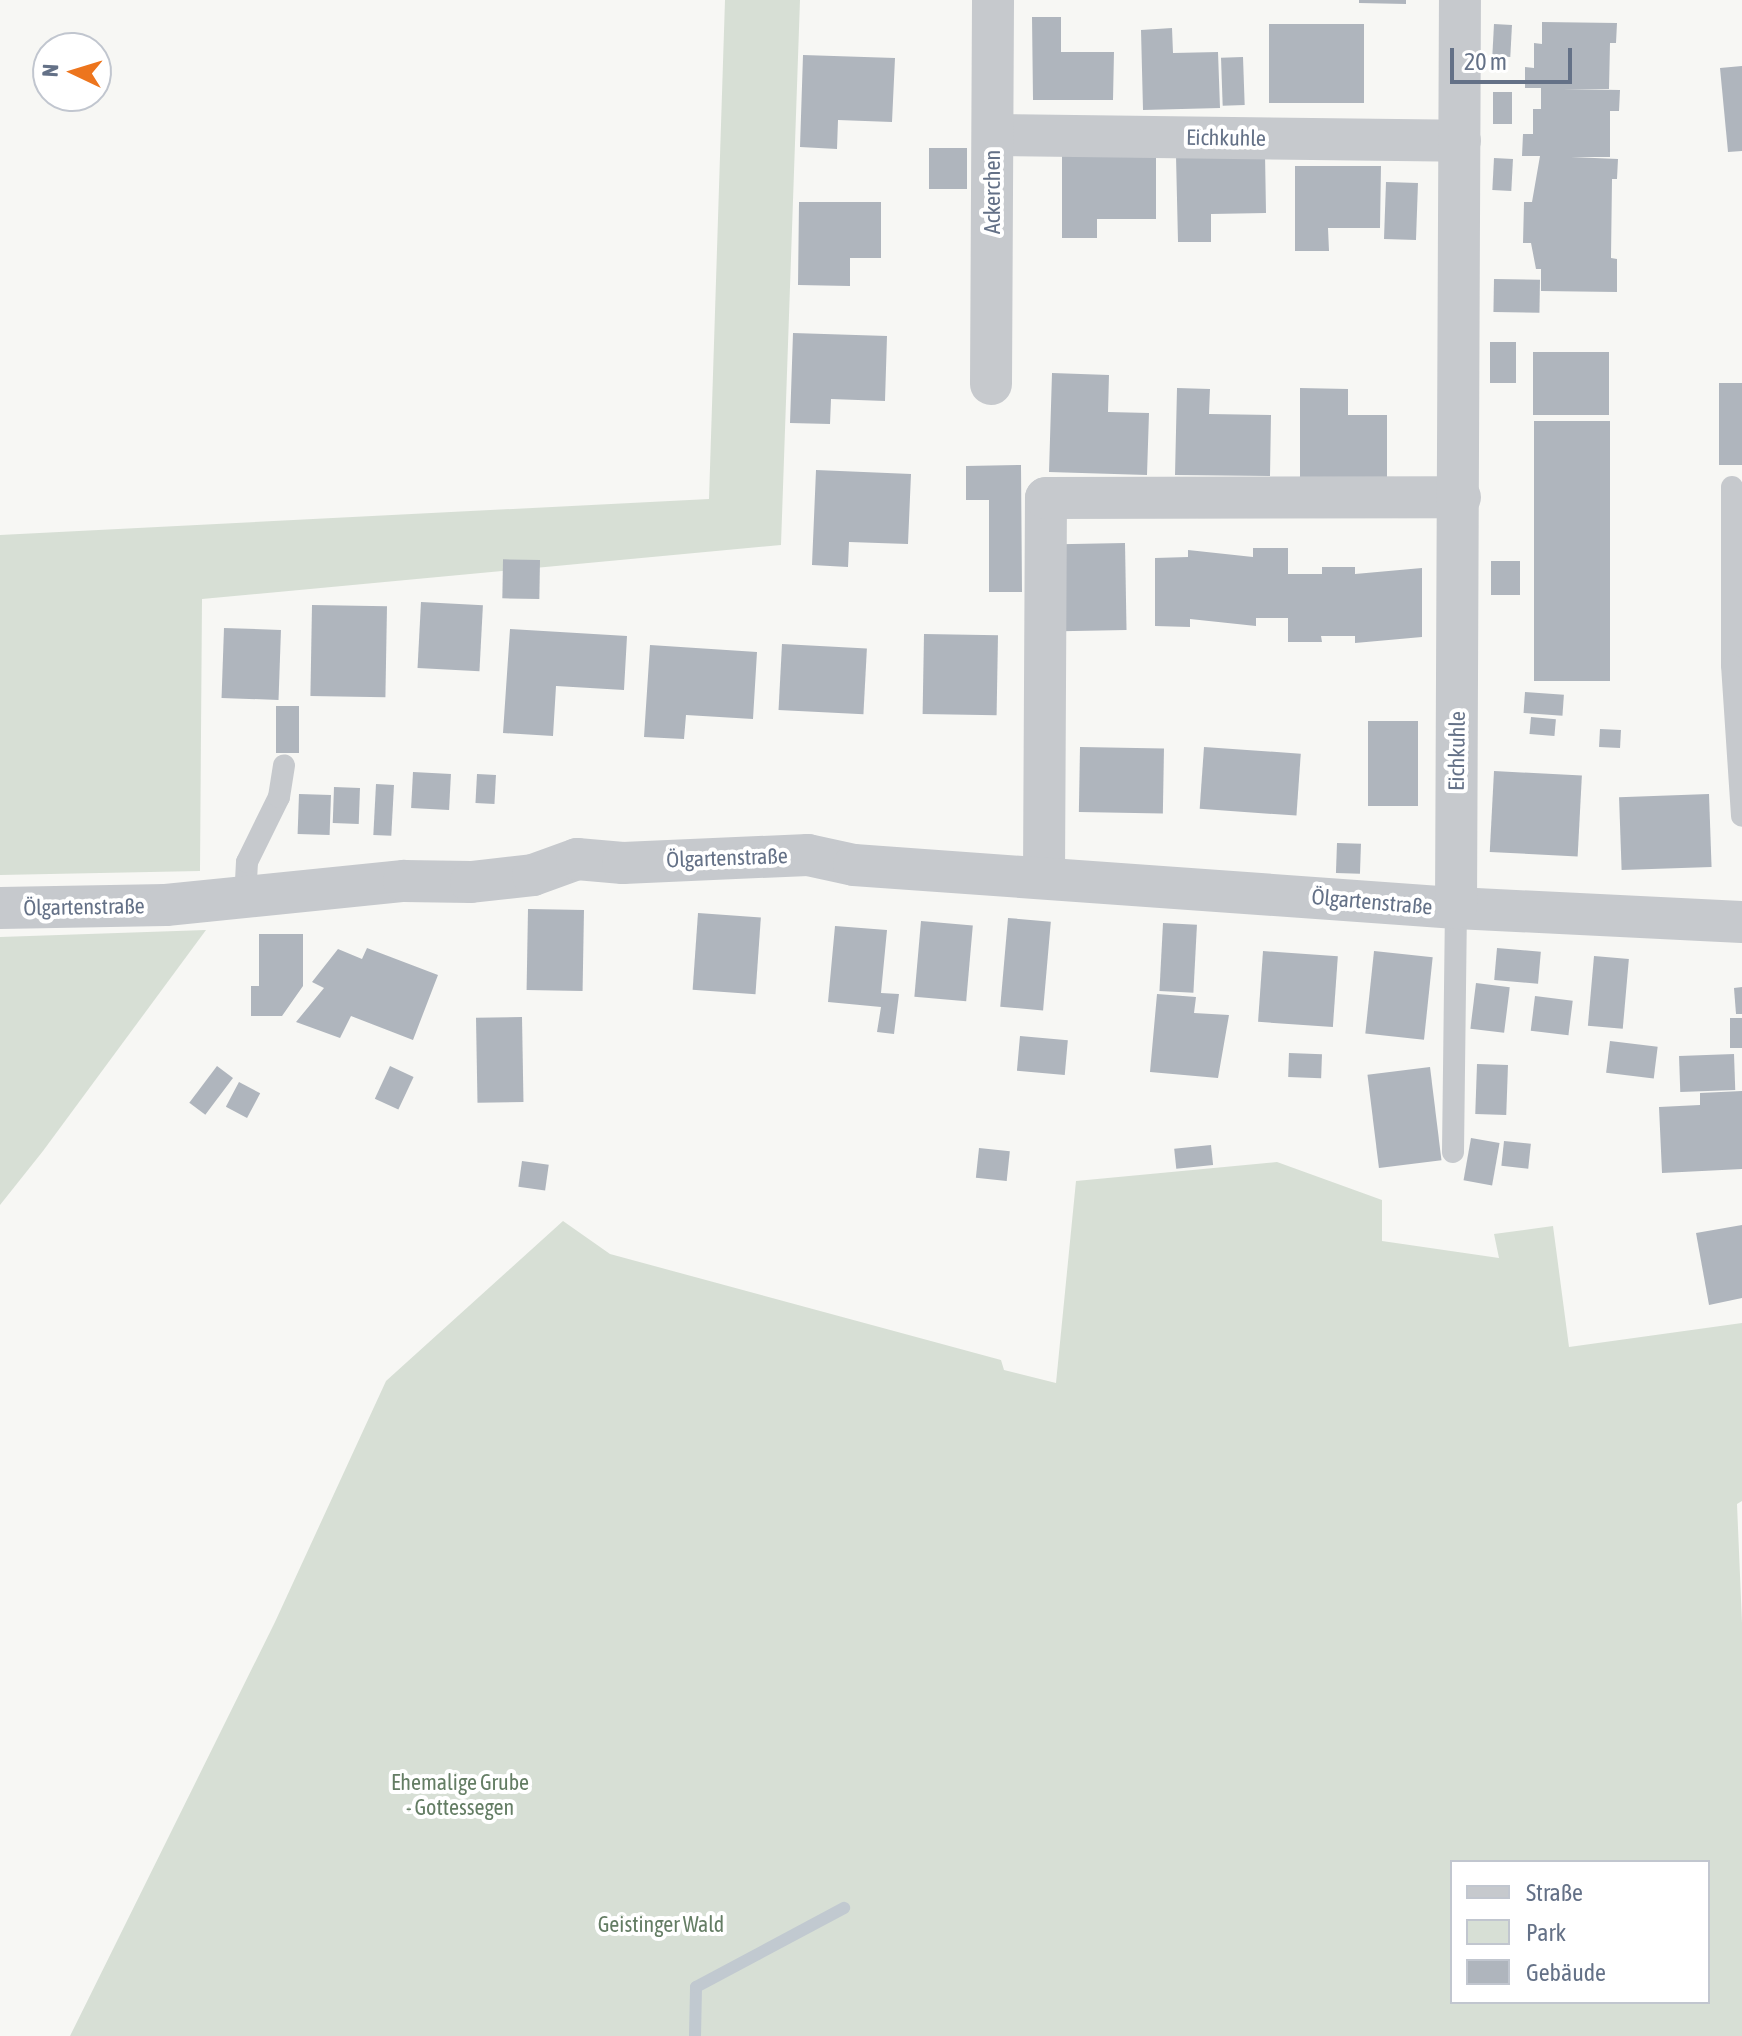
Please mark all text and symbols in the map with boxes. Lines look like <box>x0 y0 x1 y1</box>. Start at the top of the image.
north arrow <box>32 32 112 112</box>
scale bar <box>1454 32 1576 82</box>
text: 20 m <box>1464 48 1507 75</box>
text: N <box>37 63 63 78</box>
street label: Eichkuhle <box>1186 124 1266 152</box>
street label: Ackerchen <box>980 150 1006 234</box>
street label: Eichkuhle <box>1443 711 1471 791</box>
street label: Ölgartenstraße <box>666 843 788 873</box>
street label: Ölgartenstraße <box>1310 884 1434 920</box>
street label: Ölgartenstraße <box>23 893 145 921</box>
park label: Ehemalige Grube - Gottessegen <box>391 1769 529 1820</box>
legend <box>1450 1860 1710 2004</box>
text: Straße <box>1526 1879 1583 1906</box>
park label: Geistinger Wald <box>598 1912 724 1938</box>
text: Park <box>1526 1919 1566 1946</box>
text: Gebäude <box>1526 1959 1606 1986</box>

